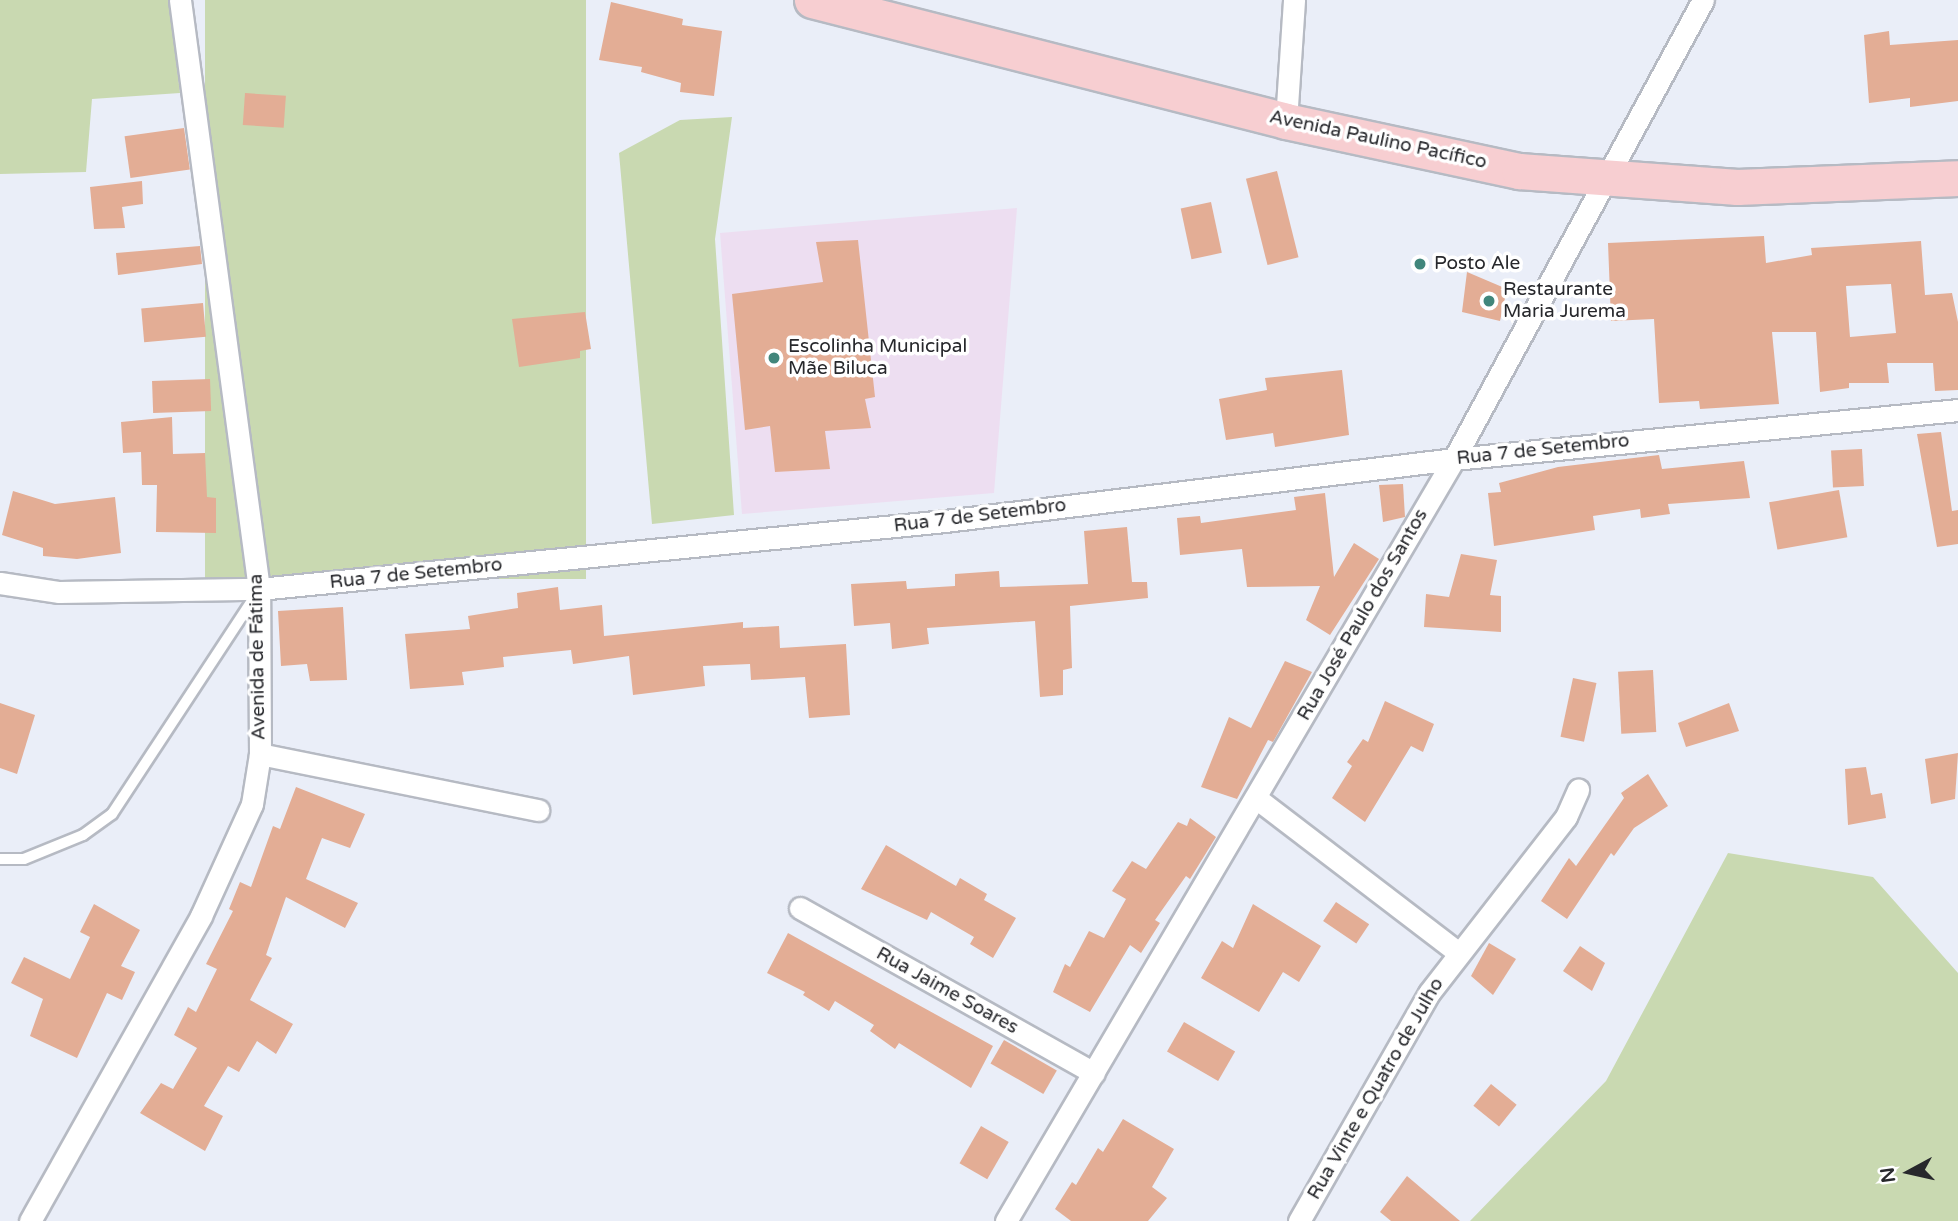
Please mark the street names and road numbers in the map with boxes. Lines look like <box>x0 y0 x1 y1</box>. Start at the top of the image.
street label: Avenida Paulino Pacífico <box>1267 106 1489 174</box>
street label: Rua 7 de Setembro <box>1455 430 1631 470</box>
street label: Rua 7 de Setembro <box>892 494 1068 538</box>
street label: Rua José Paulo dos Santos <box>1293 505 1433 725</box>
street label: Rua 7 de Setembro <box>328 554 504 594</box>
street label: Avenida de Fátima <box>245 574 271 740</box>
street label: Rua Jaime Soares <box>872 943 1022 1039</box>
street label: Rua Vinte e Quatro de Julho <box>1303 974 1449 1204</box>

